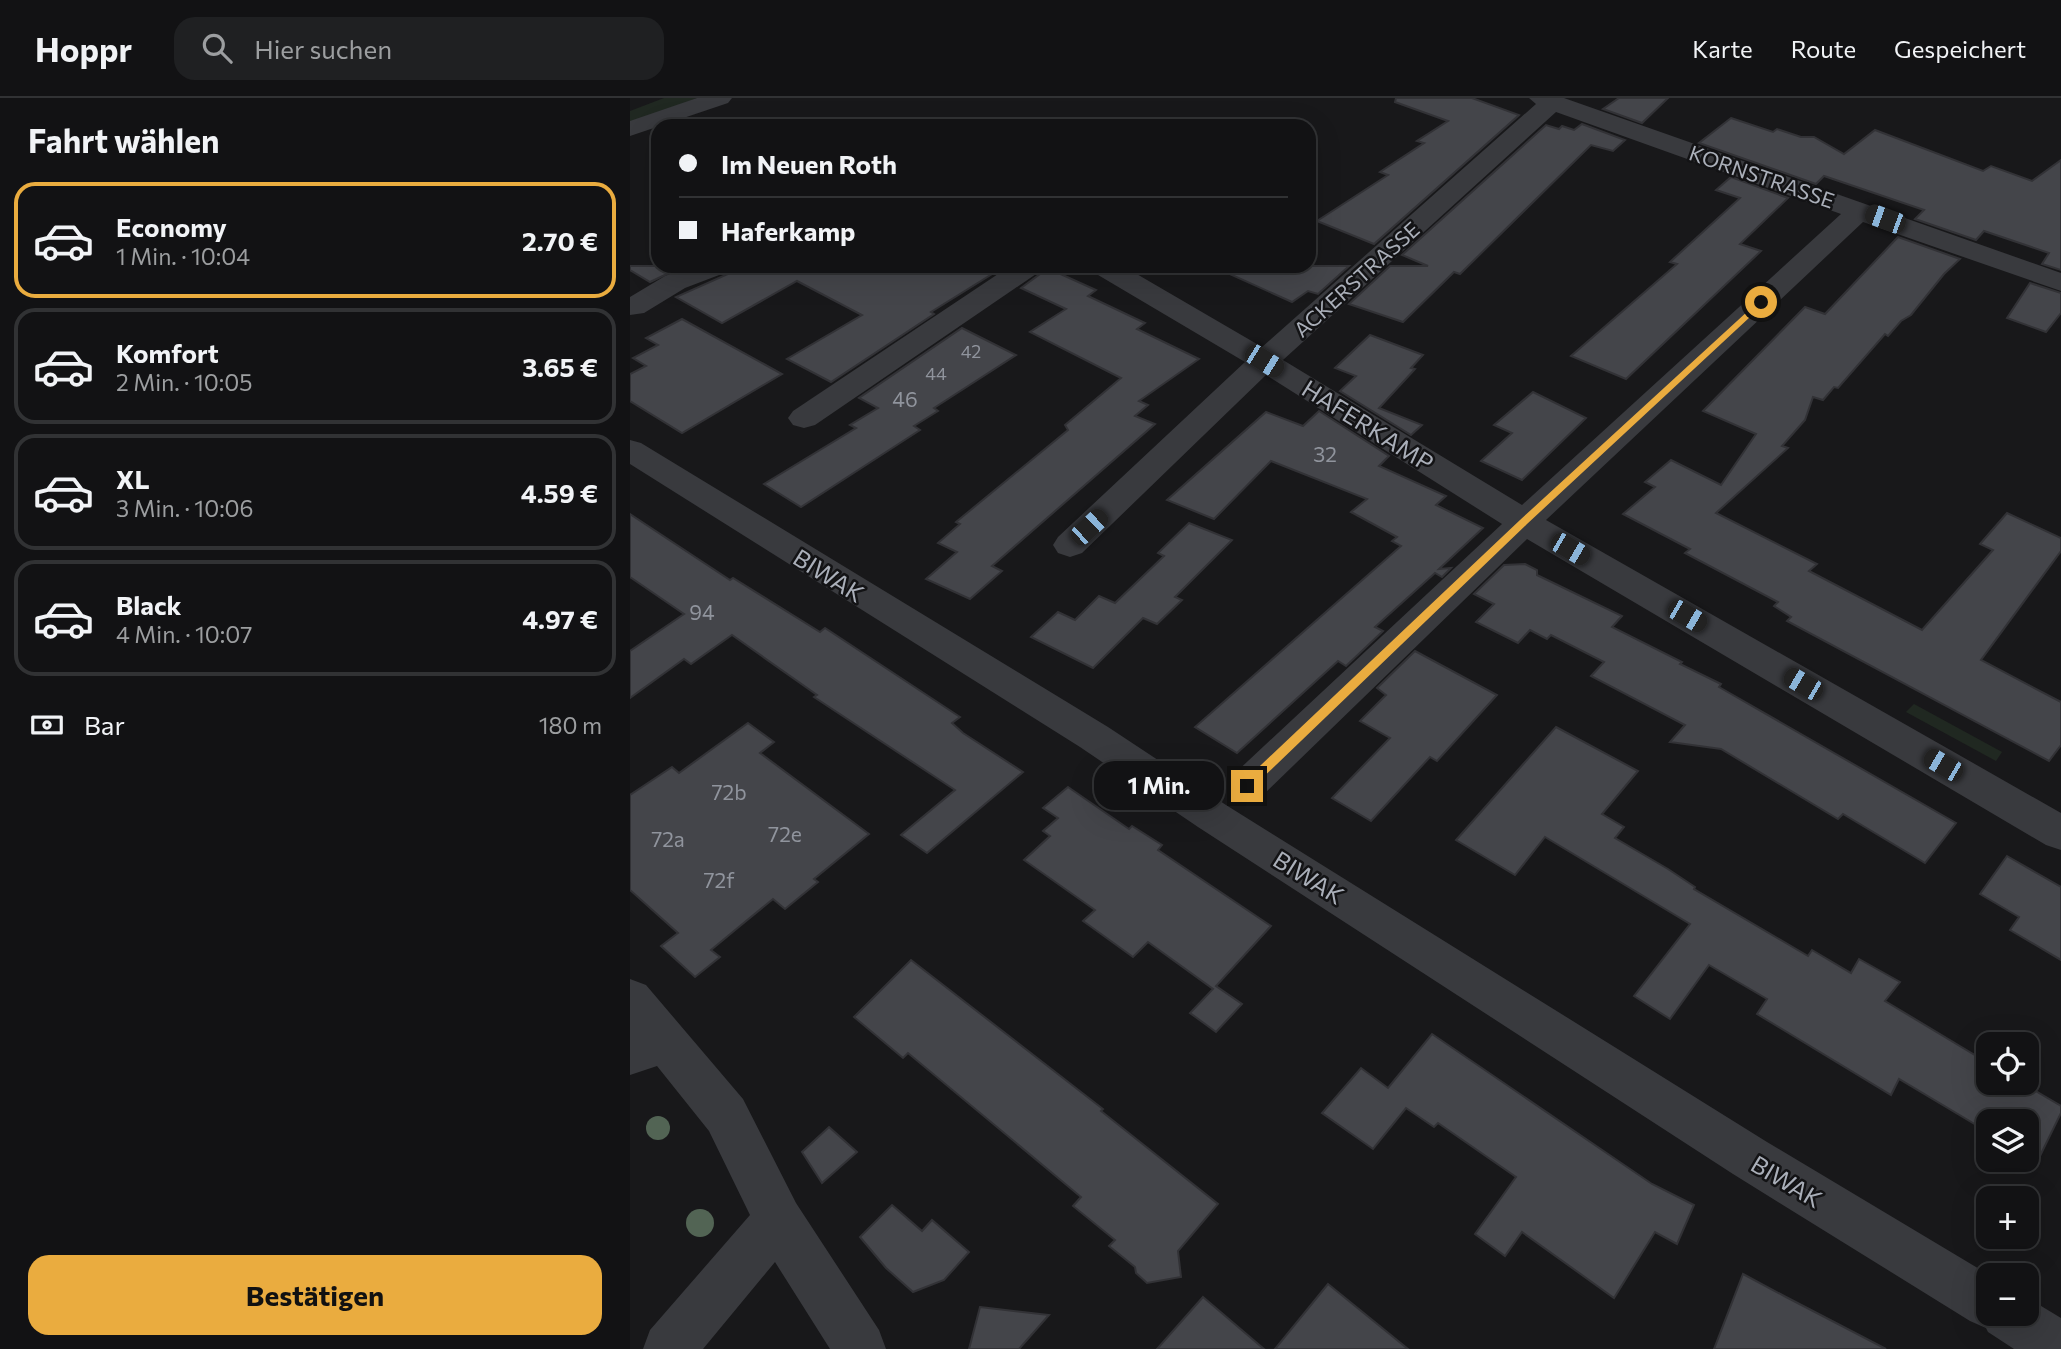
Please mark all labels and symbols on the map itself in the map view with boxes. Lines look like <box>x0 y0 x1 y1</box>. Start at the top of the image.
street label: KORNSTRASSE <box>1686 140 1838 212</box>
car <box>1862 202 1909 236</box>
street label: ACKERSTRASSE <box>1288 216 1424 342</box>
route start <box>1745 286 1777 318</box>
house number: 42 <box>961 340 981 362</box>
car <box>1241 341 1288 381</box>
house number: 44 <box>925 362 947 384</box>
street label: HAFERKAMP <box>1297 373 1439 477</box>
house number: 46 <box>892 386 918 411</box>
house number: 32 <box>1313 441 1337 466</box>
car <box>1067 505 1112 549</box>
car <box>1547 529 1594 569</box>
street label: BIWAK <box>788 542 870 608</box>
car <box>1664 596 1711 636</box>
house number: 94 <box>689 599 715 624</box>
car <box>1780 664 1827 704</box>
car <box>1920 745 1967 785</box>
callout: 1 Min. <box>1093 762 1222 810</box>
route end <box>1231 770 1263 802</box>
house number: 72b <box>711 779 747 804</box>
house number: 72e <box>768 821 802 846</box>
house number: 72a <box>651 826 685 851</box>
street label: BIWAK <box>1268 844 1350 910</box>
house number: 72f <box>703 867 735 892</box>
street label: BIWAK <box>1746 1149 1828 1213</box>

